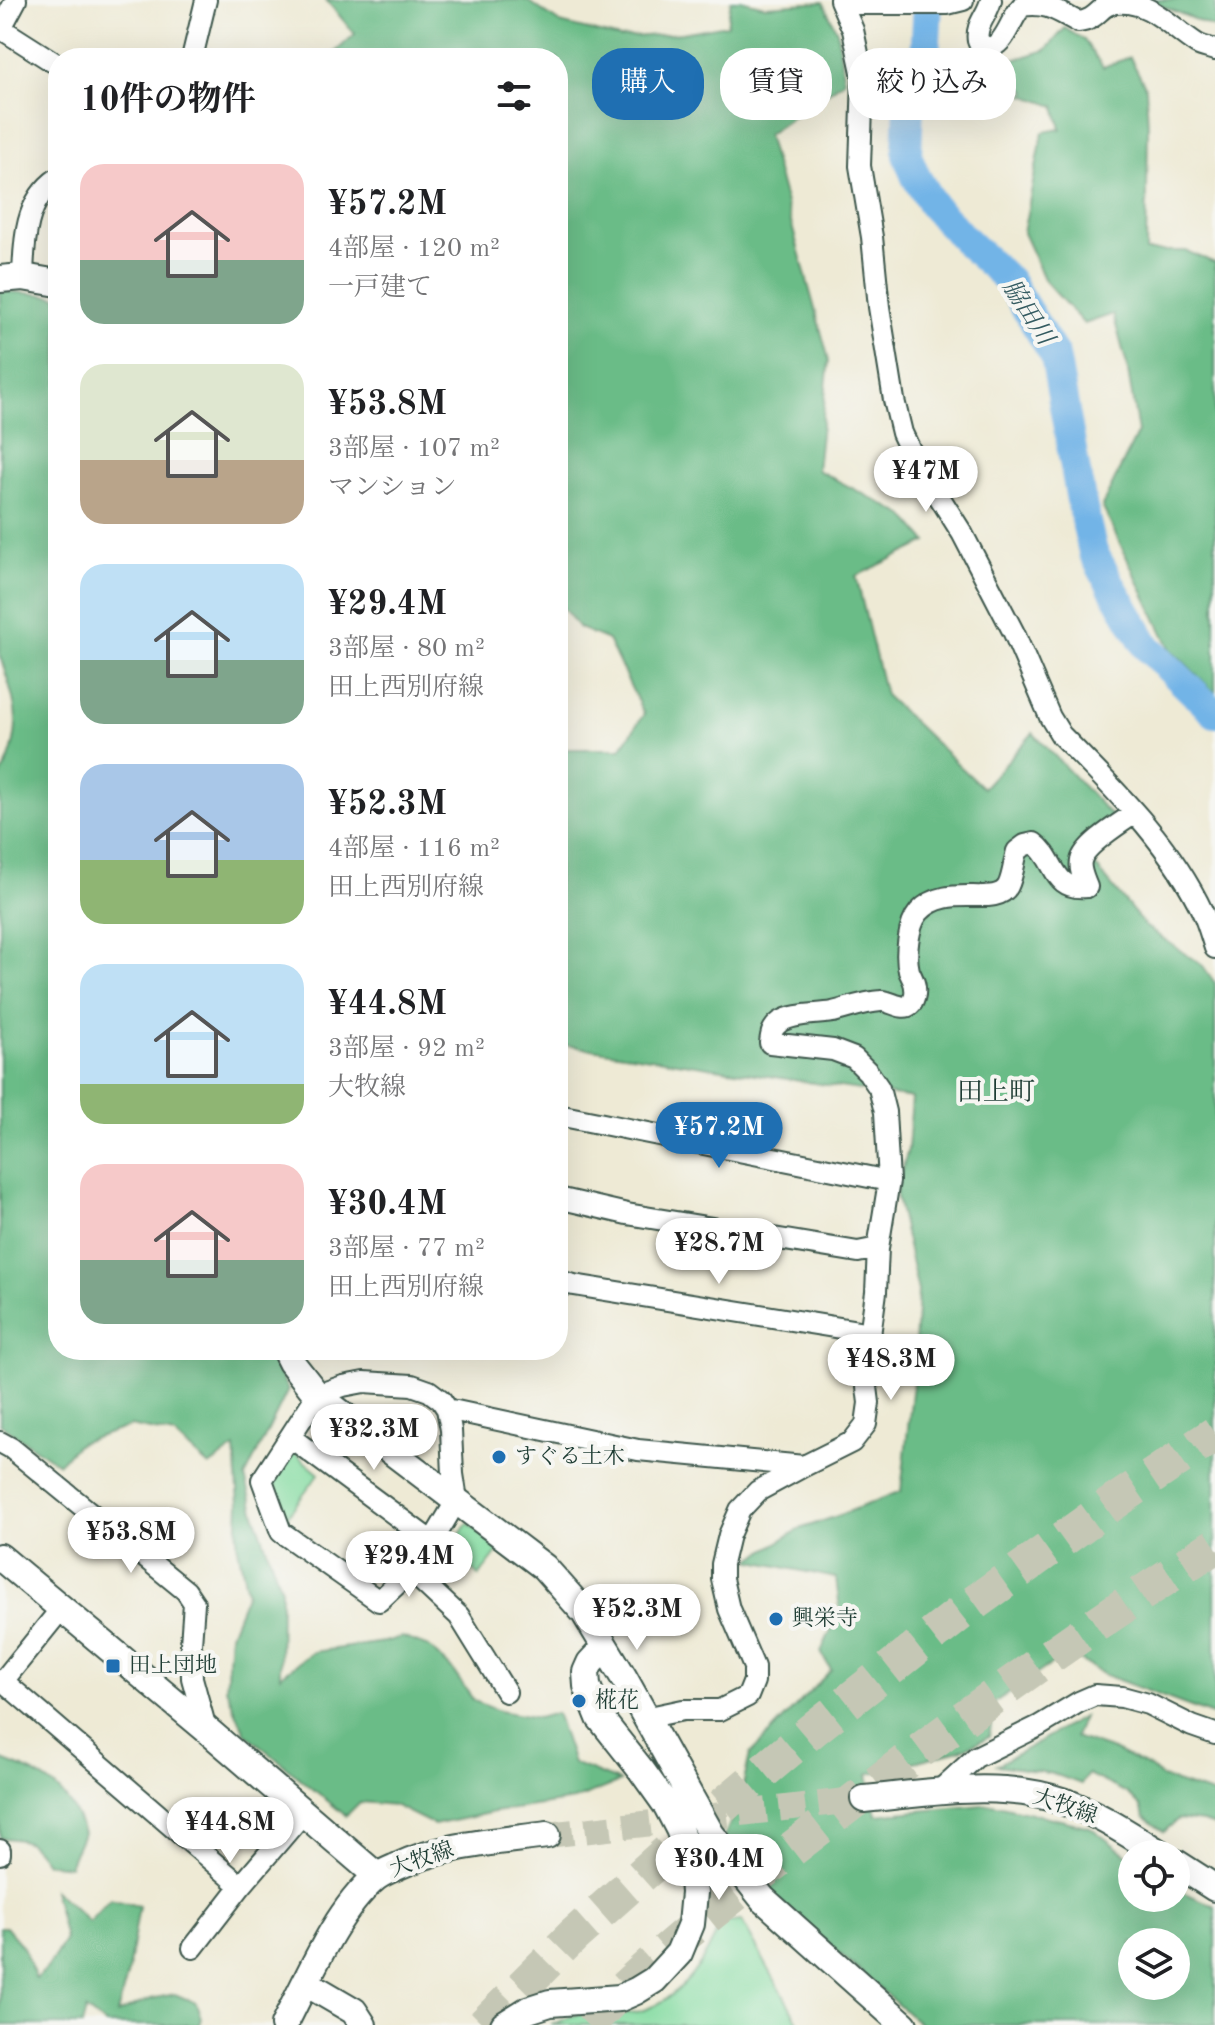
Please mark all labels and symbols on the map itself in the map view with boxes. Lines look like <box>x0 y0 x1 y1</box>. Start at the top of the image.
water label: 脇田川 <box>997 275 1061 352</box>
pin: ¥47M <box>879 446 973 514</box>
district label: 田上町 <box>957 1078 1035 1106</box>
pin: ¥57.2M <box>654 1102 784 1170</box>
pin: ¥28.7M <box>654 1218 784 1286</box>
pin: ¥48.3M <box>826 1334 956 1402</box>
pin: ¥32.3M <box>309 1404 439 1472</box>
place label: すぐる土木 <box>515 1444 625 1468</box>
marker: すぐる土木 <box>490 1448 508 1466</box>
pin: ¥53.8M <box>66 1507 196 1575</box>
pin: ¥29.4M <box>344 1531 474 1599</box>
pin: ¥52.3M <box>572 1584 702 1652</box>
place label: 興栄寺 <box>792 1606 858 1630</box>
marker: 興栄寺 <box>767 1610 785 1628</box>
place label: 田上団地 <box>129 1653 217 1677</box>
marker: 田上団地 <box>104 1657 122 1675</box>
place label: 椛花 <box>595 1688 639 1712</box>
marker: 椛花 <box>570 1692 588 1710</box>
street label: 大牧線 <box>1030 1784 1100 1828</box>
pin: ¥44.8M <box>165 1797 295 1865</box>
pin: ¥30.4M <box>654 1834 784 1902</box>
street label: 大牧線 <box>387 1837 457 1881</box>

